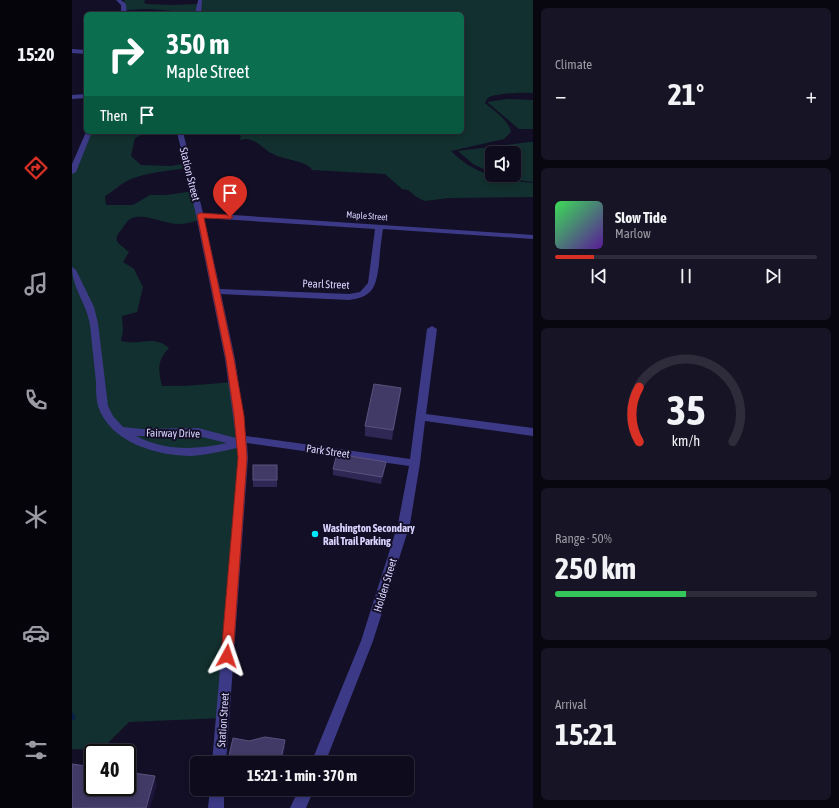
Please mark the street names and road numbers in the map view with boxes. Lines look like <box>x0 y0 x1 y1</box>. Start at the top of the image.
street label: Station Street <box>178 146 202 202</box>
street label: Maple Street <box>346 210 389 222</box>
street label: Pearl Street <box>302 277 350 291</box>
street label: Fairway Drive <box>146 427 200 439</box>
street label: Park Street <box>305 442 351 460</box>
street label: Holden Street <box>371 557 399 613</box>
street label: Station Street <box>215 692 231 748</box>

